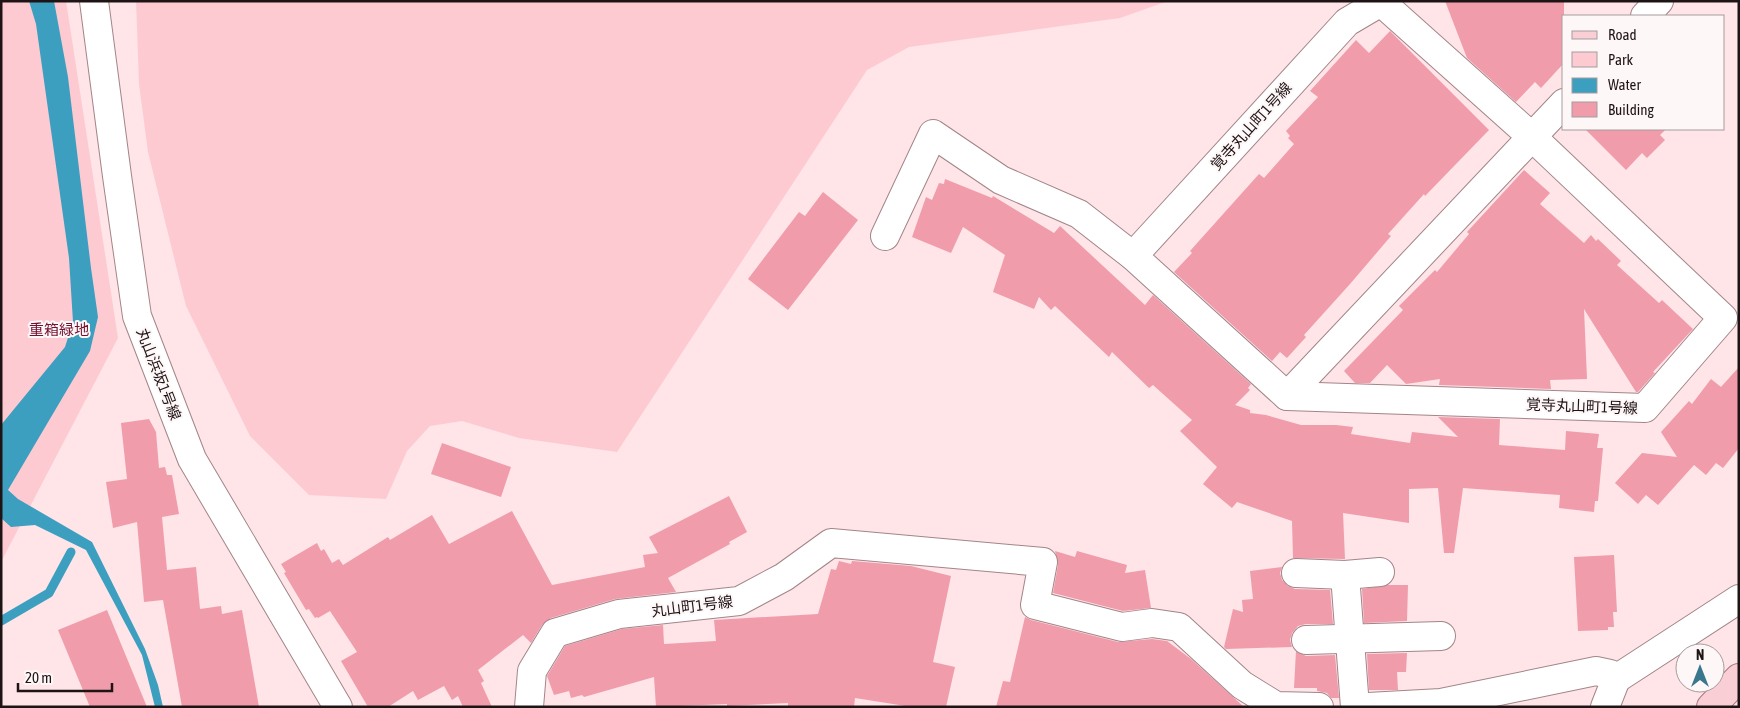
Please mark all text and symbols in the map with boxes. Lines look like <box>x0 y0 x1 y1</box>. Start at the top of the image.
legend <box>1562 15 1725 130</box>
text: Road <box>1608 26 1637 43</box>
text: Park <box>1608 51 1633 68</box>
text: Water <box>1608 76 1641 93</box>
street label: 覚寺丸山町1号線 <box>1207 79 1295 173</box>
text: Building <box>1608 101 1654 118</box>
park label: 重箱緑地 <box>29 321 89 338</box>
street label: 丸山浜坂1号線 <box>134 326 184 422</box>
street label: 覚寺丸山町1号線 <box>1526 396 1638 416</box>
street label: 丸山町1号線 <box>650 593 734 619</box>
north arrow <box>1675 643 1725 693</box>
text: N <box>1696 647 1704 663</box>
scale bar <box>18 660 111 692</box>
text: 20 m <box>25 669 52 686</box>

